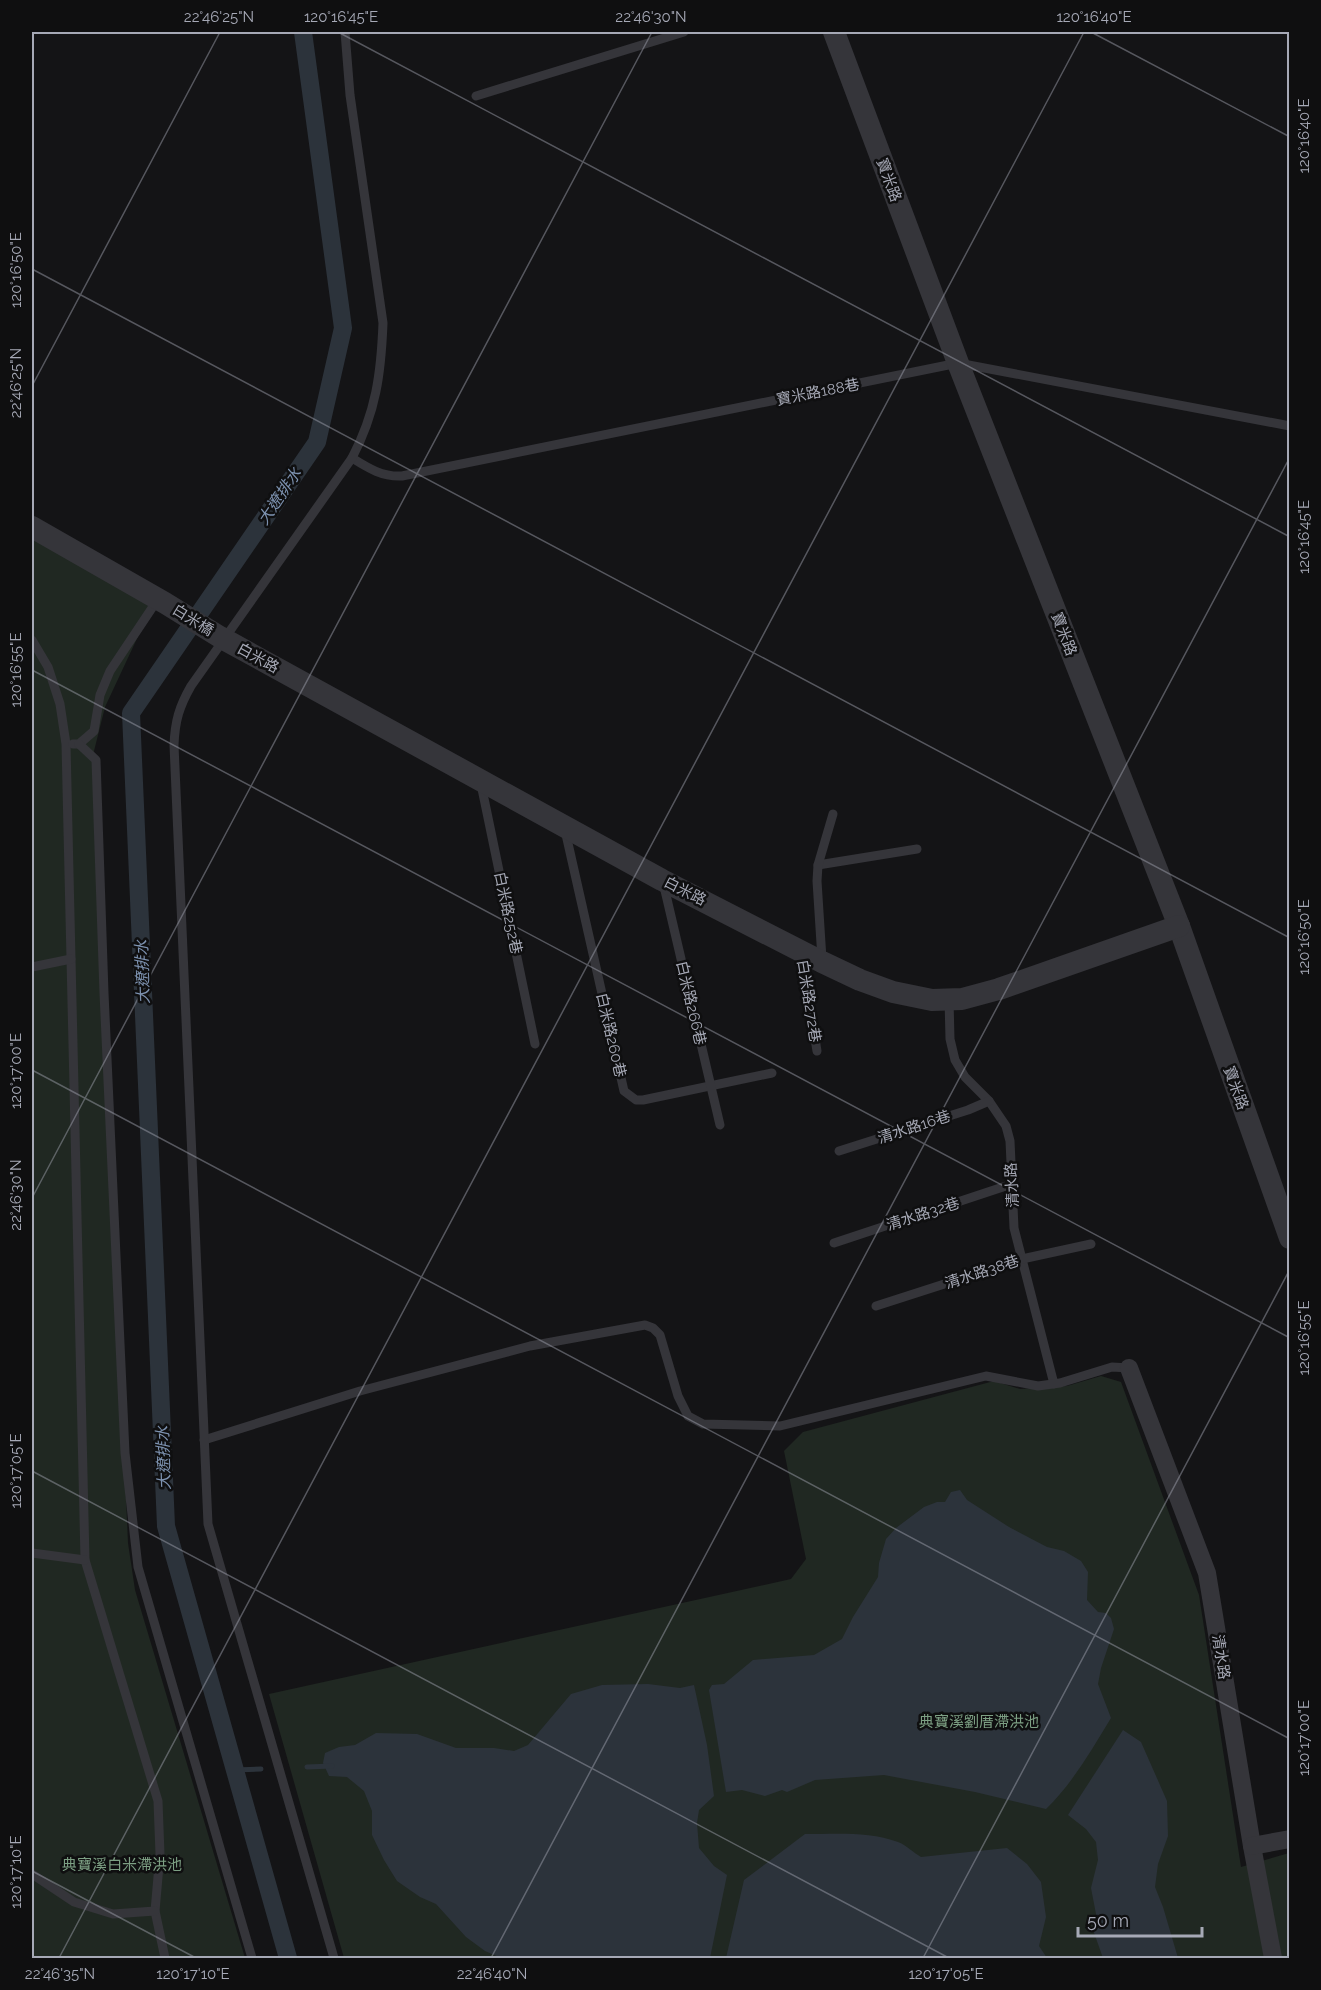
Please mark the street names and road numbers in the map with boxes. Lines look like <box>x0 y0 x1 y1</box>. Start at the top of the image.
street label: 寶米路 <box>873 156 905 204</box>
street label: 寶米路188巷 <box>775 375 861 409</box>
street label: 白米橋 <box>169 600 217 640</box>
street label: 寶米路 <box>1048 610 1080 658</box>
street label: 白米路 <box>234 639 282 677</box>
street label: 白米路252巷 <box>490 870 526 956</box>
street label: 白米路 <box>661 873 709 909</box>
street label: 白米路272巷 <box>794 958 824 1044</box>
street label: 白米路266巷 <box>673 959 709 1047</box>
street label: 白米路260巷 <box>593 991 629 1079</box>
street label: 寶米路 <box>1220 1064 1252 1112</box>
street label: 清水路16巷 <box>875 1107 953 1147</box>
street label: 清水路 <box>1002 1162 1022 1208</box>
street label: 清水路32巷 <box>884 1194 962 1234</box>
street label: 清水路38巷 <box>943 1252 1021 1292</box>
street label: 清水路 <box>1209 1633 1233 1681</box>

